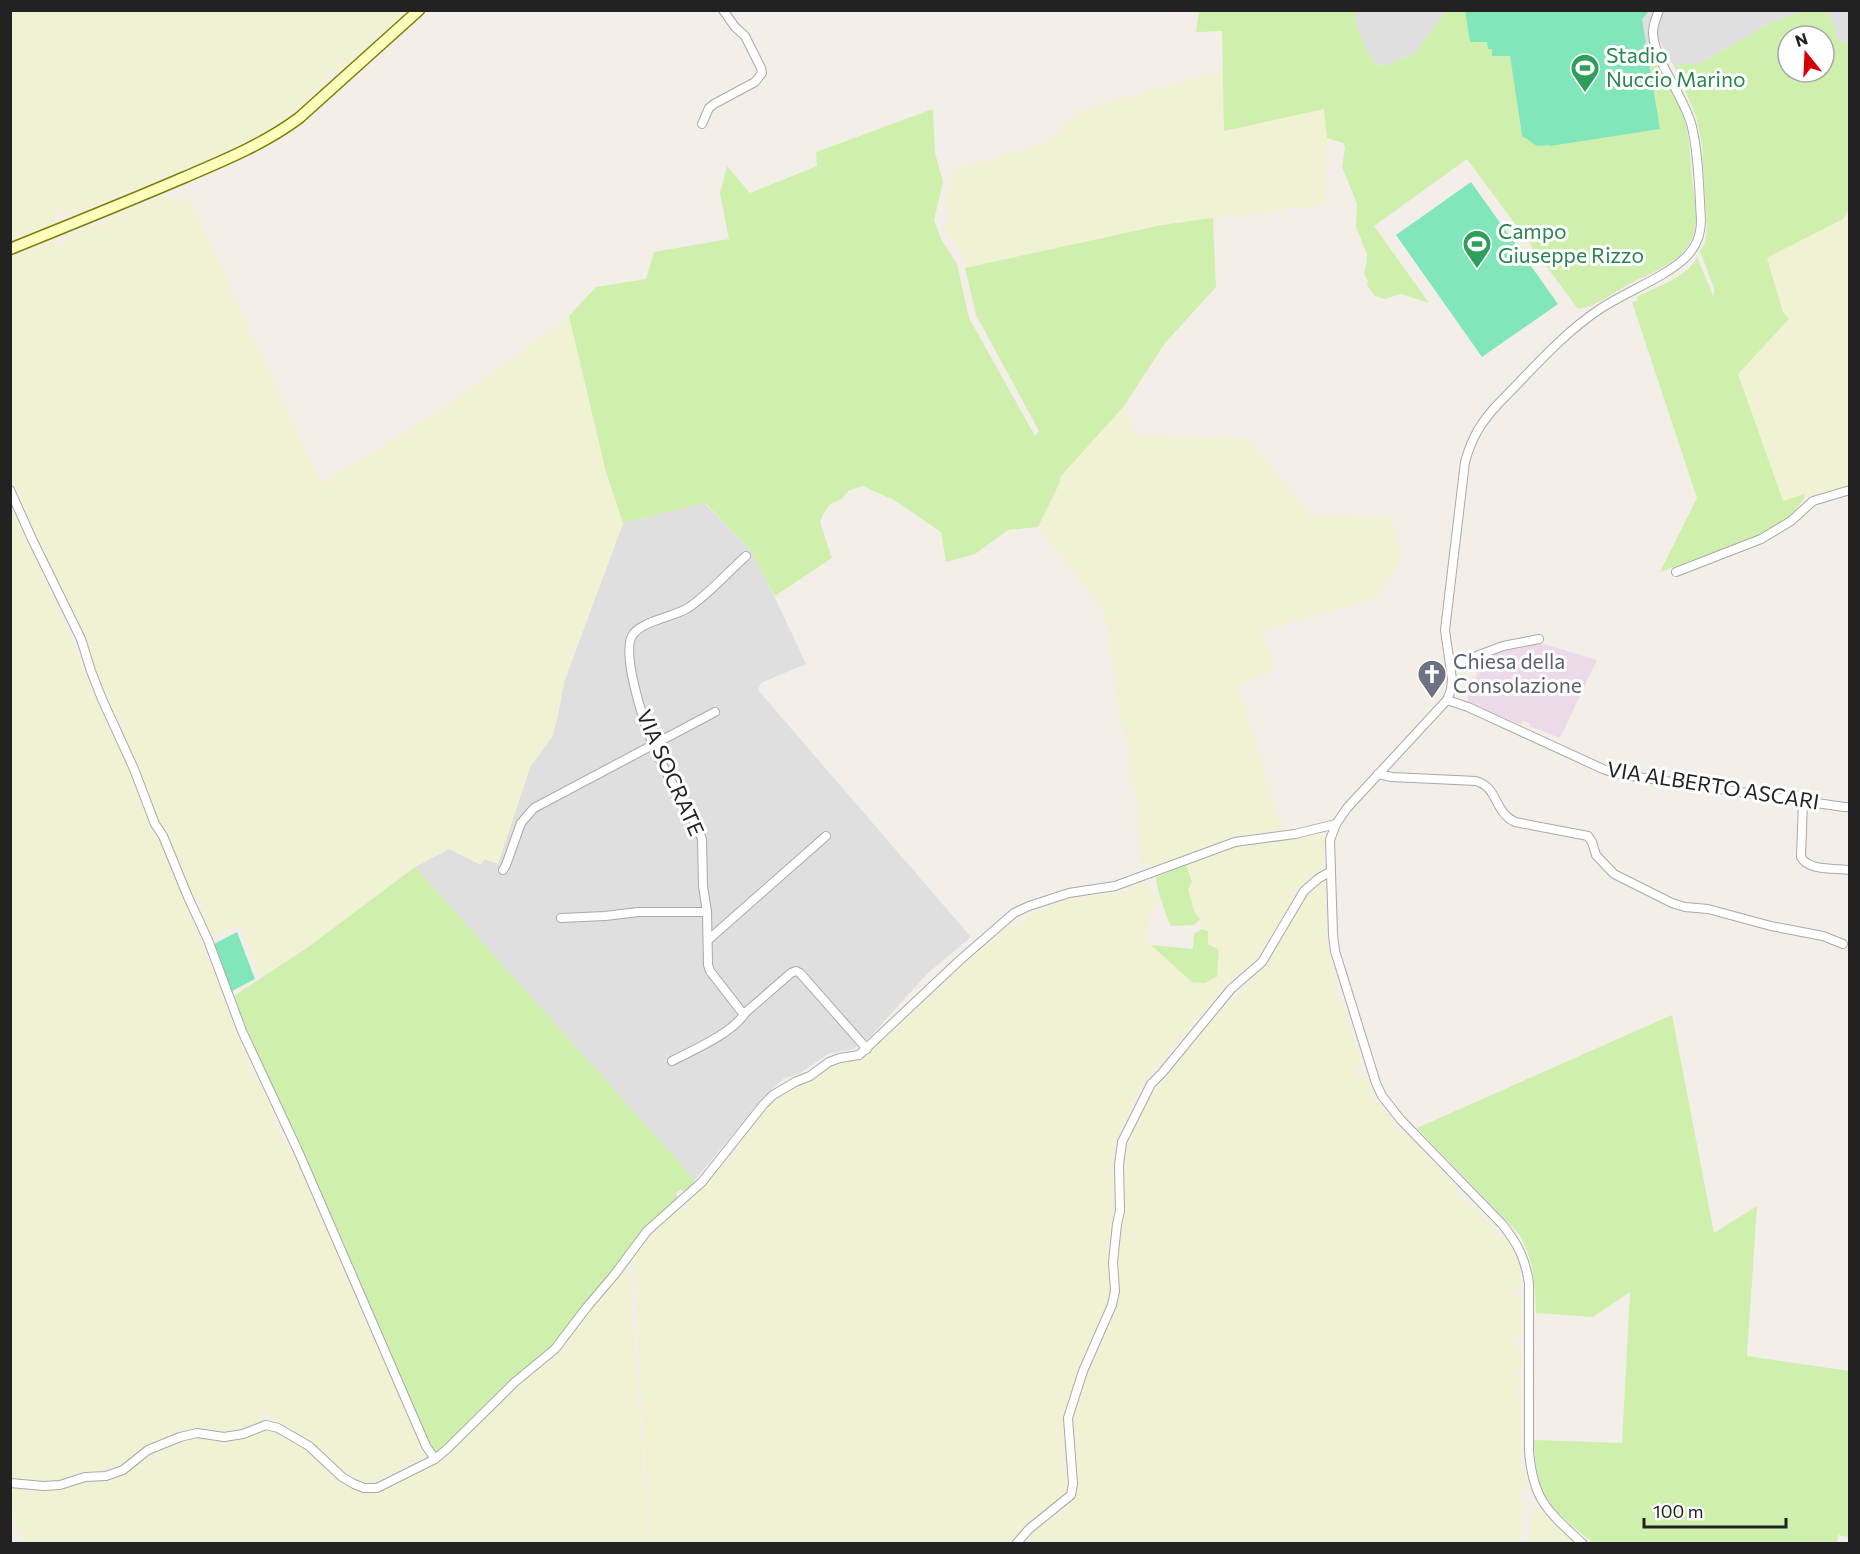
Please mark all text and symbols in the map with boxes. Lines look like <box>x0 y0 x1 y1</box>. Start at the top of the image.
north arrow <box>1776 24 1836 84</box>
text: N <box>1793 28 1810 50</box>
place label: Stadio Nuccio Marino <box>1606 42 1746 91</box>
sports icon: Stadio Nuccio Marino <box>1569 52 1601 94</box>
place label: Campo Giuseppe Rizzo <box>1498 218 1644 267</box>
sports icon: Campo Giuseppe Rizzo <box>1461 228 1493 270</box>
place label: Chiesa della Consolazione <box>1453 648 1582 697</box>
church icon: Chiesa della Consolazione <box>1416 658 1448 700</box>
street label: VIA SOCRATE <box>632 705 710 839</box>
street label: VIA ALBERTO ASCARI <box>1605 755 1821 814</box>
scale bar <box>1644 1491 1786 1529</box>
text: 100 m <box>1653 1500 1703 1522</box>

